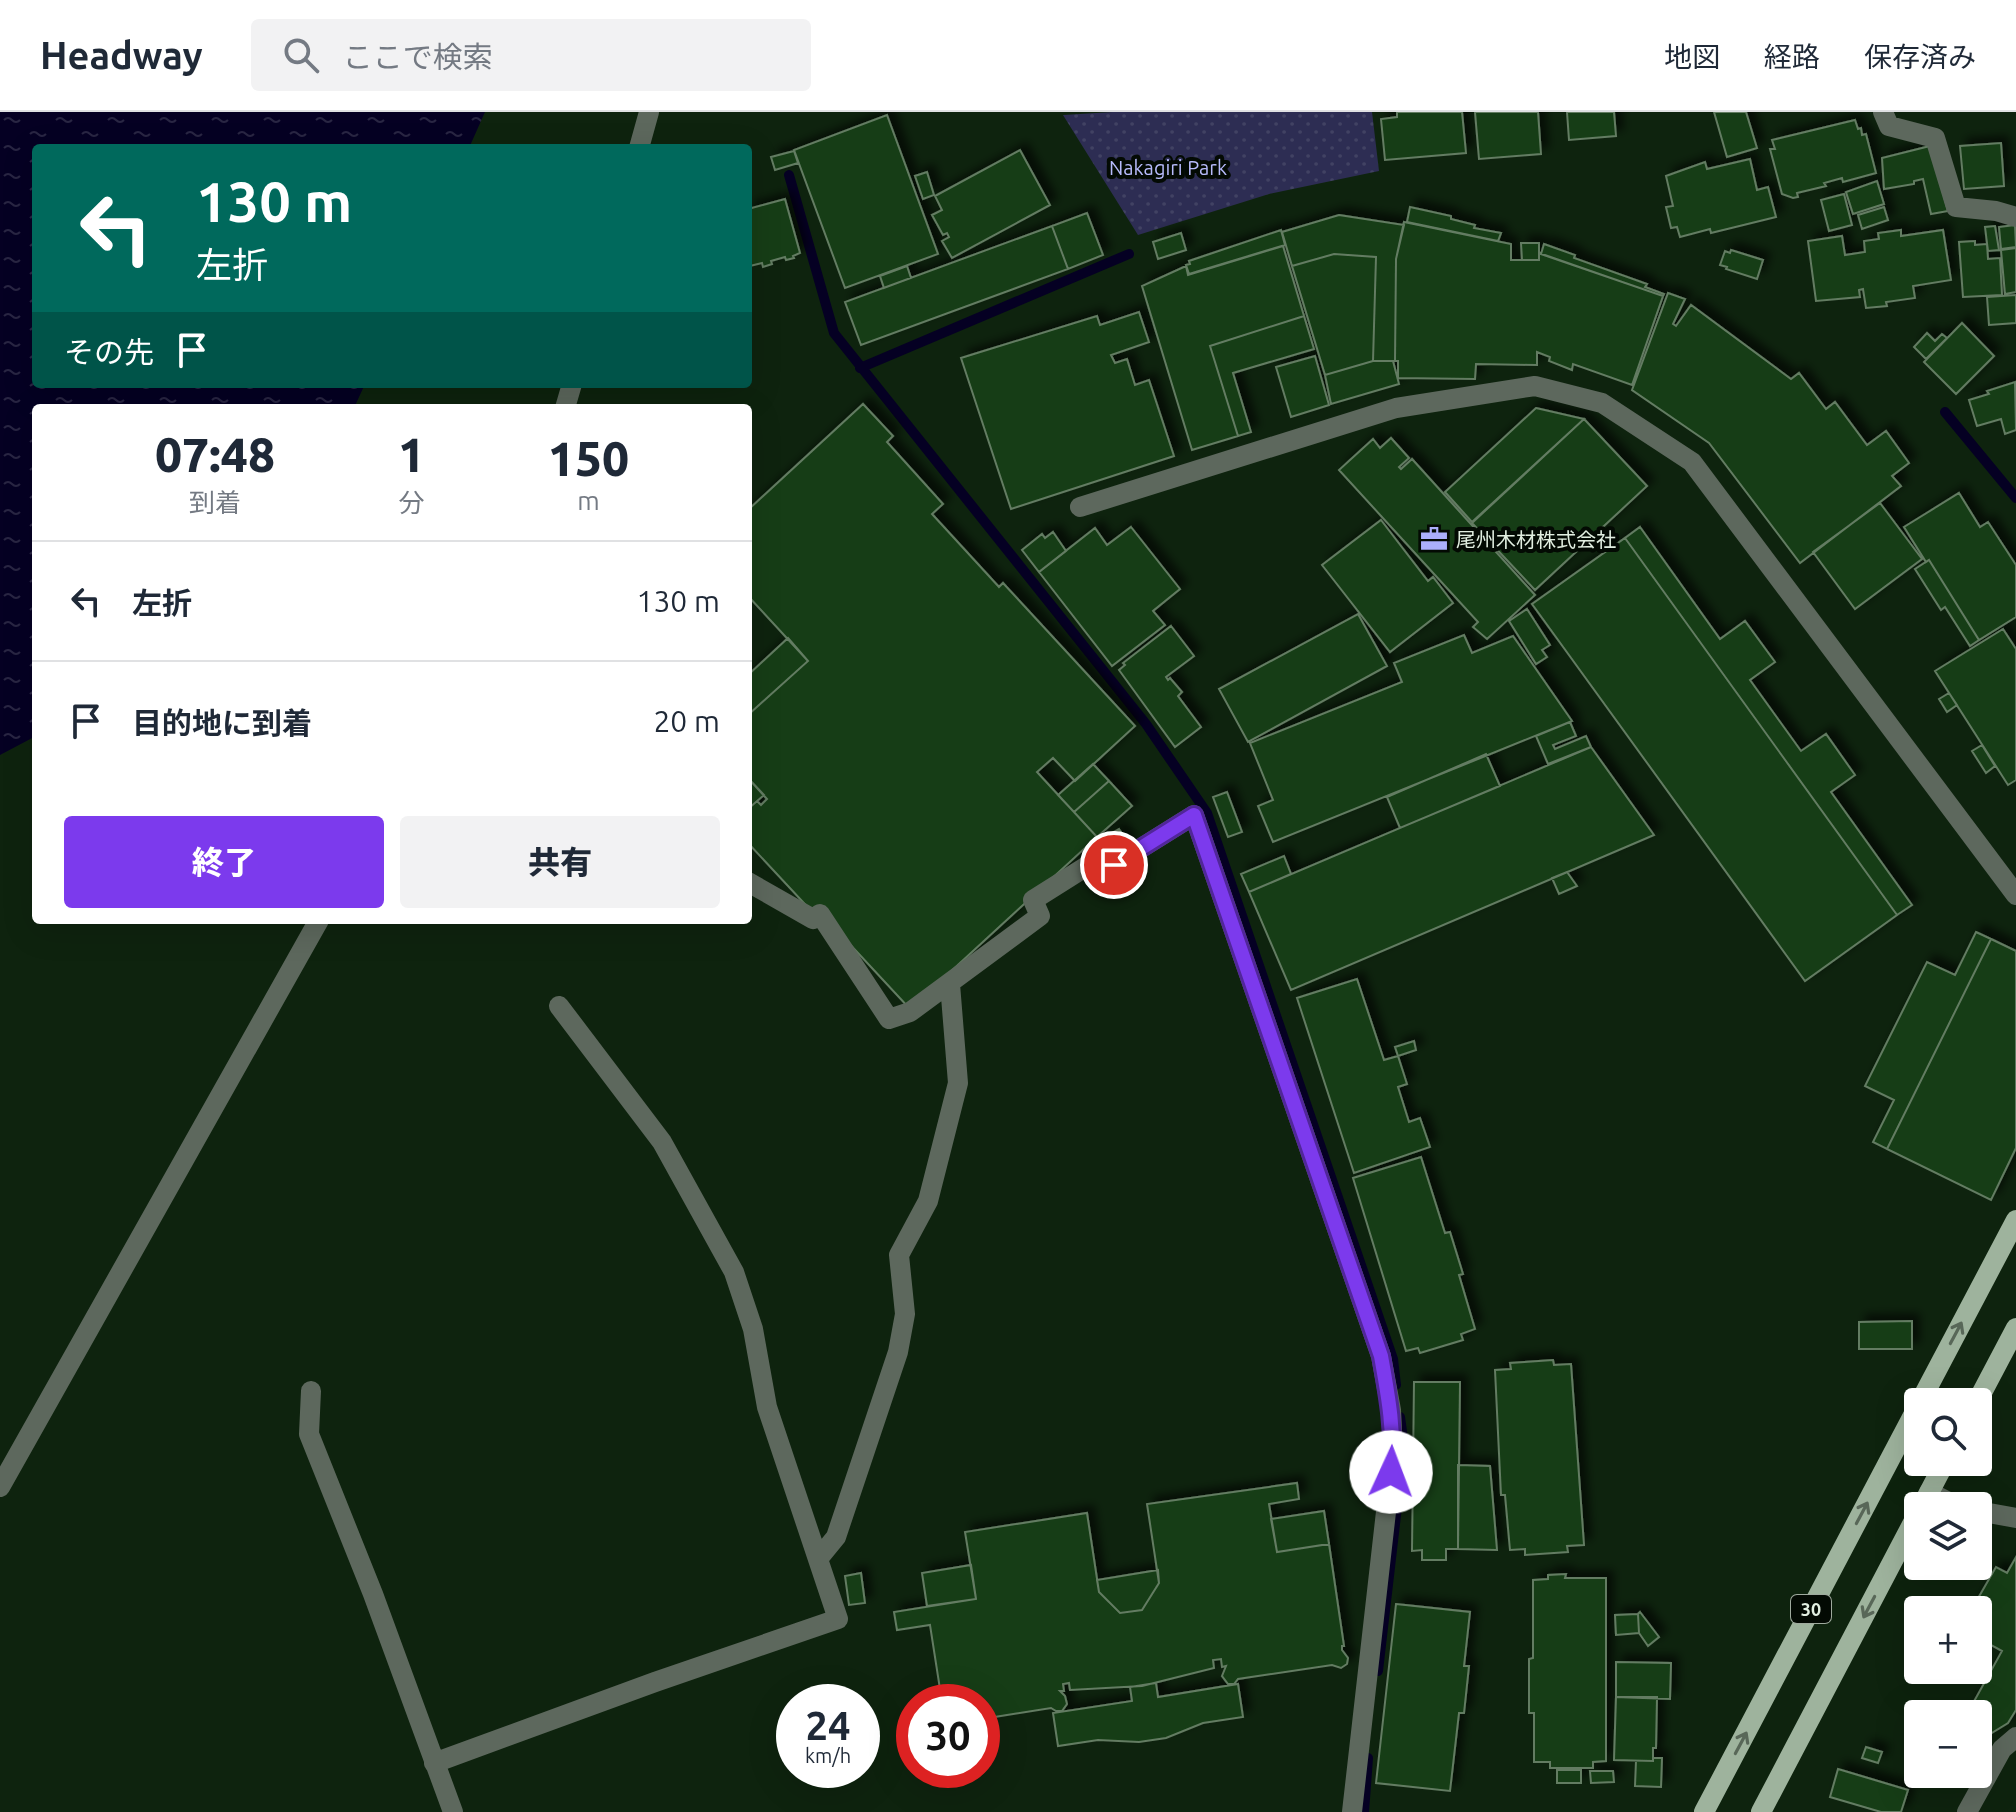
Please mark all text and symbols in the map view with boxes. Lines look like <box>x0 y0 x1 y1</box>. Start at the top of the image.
search box <box>251 19 811 91</box>
icon: search <box>279 33 323 77</box>
text: Headway <box>40 34 203 76</box>
text: ここで検索 <box>343 40 493 74</box>
text: 地図 <box>1664 41 1720 72</box>
text: 経路 <box>1764 41 1820 72</box>
text: 保存済み <box>1864 41 1976 72</box>
park label: Nakagiri Park <box>1109 156 1227 179</box>
text: 130 m <box>196 170 352 233</box>
icon: left <box>64 176 168 280</box>
text: 左折 <box>196 244 268 285</box>
icon: arrive <box>170 328 214 372</box>
text: その先 <box>64 335 154 369</box>
text: 07:48 <box>155 427 275 481</box>
text: 1 <box>398 427 425 481</box>
text: 150 <box>548 431 629 485</box>
text: m <box>577 486 600 515</box>
text: 到着 <box>189 488 241 517</box>
text: 分 <box>398 488 424 517</box>
office icon: 尾州木材株式会社 <box>1419 524 1449 554</box>
place label: 尾州木材株式会社 <box>1456 528 1616 551</box>
icon: left <box>64 579 108 623</box>
text: 130 m <box>636 584 720 618</box>
text: 左折 <box>132 586 192 620</box>
icon: arrive <box>64 699 108 743</box>
text: 20 m <box>653 704 720 738</box>
text: 目的地に到着 <box>132 706 312 740</box>
button: 終了 <box>64 816 384 908</box>
button: 共有 <box>400 816 720 908</box>
pin <box>1080 831 1148 899</box>
icon: arrive <box>1092 843 1136 887</box>
one-way arrow <box>1949 1322 1965 1345</box>
map controls <box>1904 1388 1992 1788</box>
button: search <box>1904 1388 1992 1476</box>
position arrow <box>1349 1430 1433 1514</box>
button: layers <box>1904 1492 1992 1580</box>
one-way arrow <box>1854 1502 1870 1525</box>
one-way arrow <box>1860 1594 1876 1618</box>
road number: 30 <box>1791 1595 1831 1623</box>
button: + <box>1904 1596 1992 1684</box>
speed limit sign: 30 <box>896 1684 1000 1788</box>
button: − <box>1904 1700 1992 1788</box>
text: 24 <box>805 1703 851 1748</box>
one-way arrow <box>1733 1732 1749 1755</box>
text: km/h <box>805 1744 851 1767</box>

